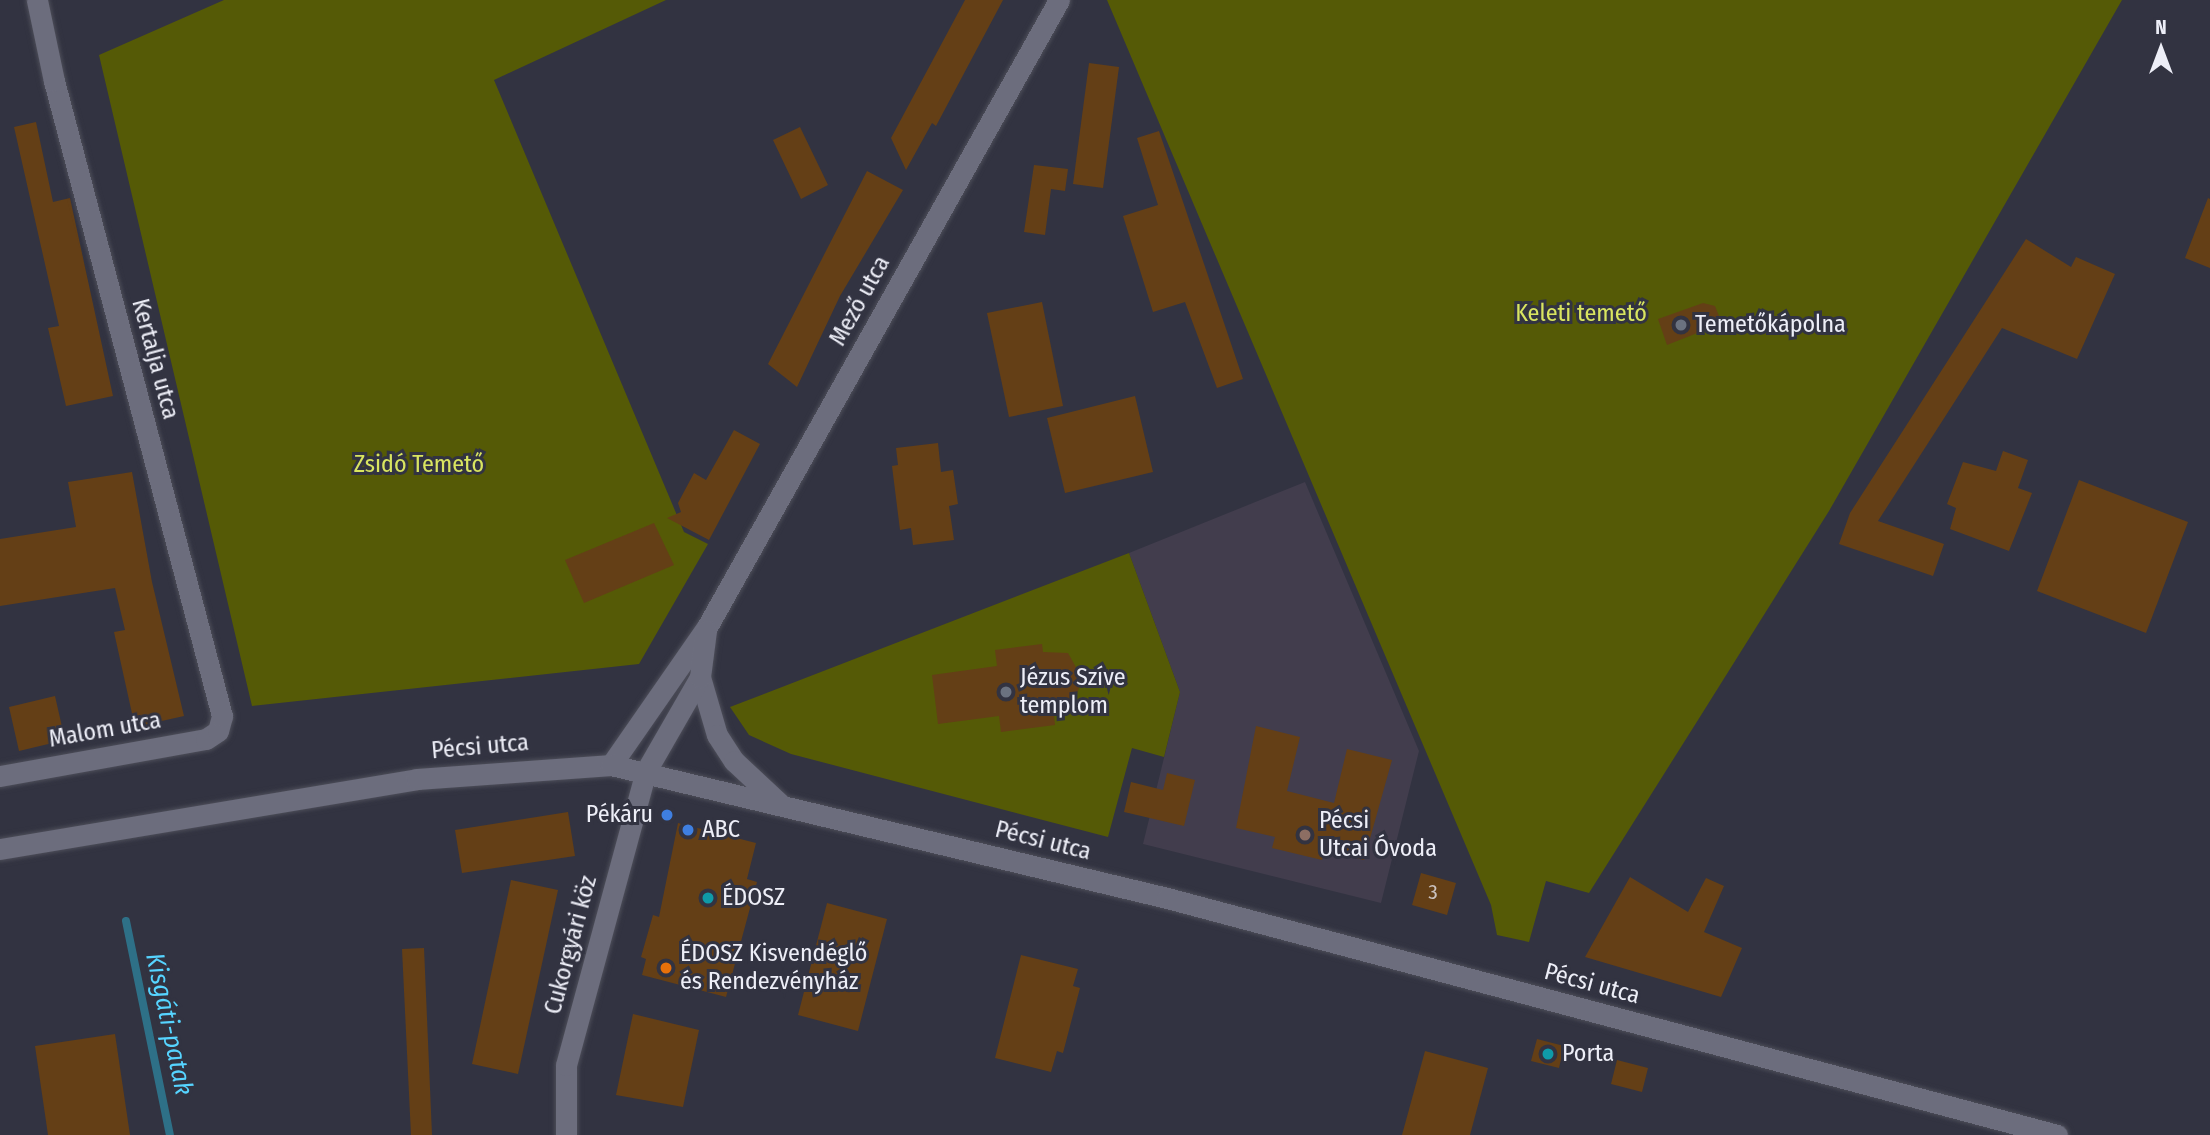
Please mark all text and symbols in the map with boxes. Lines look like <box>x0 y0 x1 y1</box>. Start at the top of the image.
north arrow <box>2126 14 2196 84</box>
text: N <box>2155 16 2167 39</box>
street label: Mező utca <box>824 251 896 351</box>
street label: Kertalja utca <box>125 296 185 422</box>
park label: Keleti temető <box>1515 300 1647 328</box>
place label: Temetőkápolna <box>1695 311 1846 339</box>
marker: Temetőkápolna <box>1673 317 1689 333</box>
park label: Zsidó Temető <box>354 451 484 479</box>
place label: Jézus Szíve templom <box>1020 664 1126 720</box>
marker: Jézus Szíve templom <box>998 684 1014 700</box>
street label: Malom utca <box>47 706 163 754</box>
street label: Pécsi utca <box>430 728 530 766</box>
place label: Pékáru <box>586 801 653 829</box>
marker: Pékáru <box>659 807 675 823</box>
place label: Pécsi Utcai Óvoda <box>1319 807 1437 863</box>
street label: Pécsi utca <box>992 815 1094 867</box>
place label: ABC <box>702 816 740 844</box>
marker: ABC <box>680 822 696 838</box>
marker: Pécsi Utcai Óvoda <box>1297 827 1313 843</box>
street label: Cukorgyári köz <box>539 873 603 1017</box>
house number: 3 <box>1428 879 1438 905</box>
place label: ÉDOSZ <box>722 884 785 912</box>
marker: ÉDOSZ <box>700 890 716 906</box>
place label: ÉDOSZ Kisvendéglő és Rendezvényház <box>680 940 867 996</box>
water label: Kisgáti-patak <box>139 950 199 1098</box>
street label: Pécsi utca <box>1541 957 1643 1011</box>
marker: ÉDOSZ Kisvendéglő és Rendezvényház <box>658 960 674 976</box>
place label: Porta <box>1562 1040 1614 1068</box>
marker: Porta <box>1540 1046 1556 1062</box>

